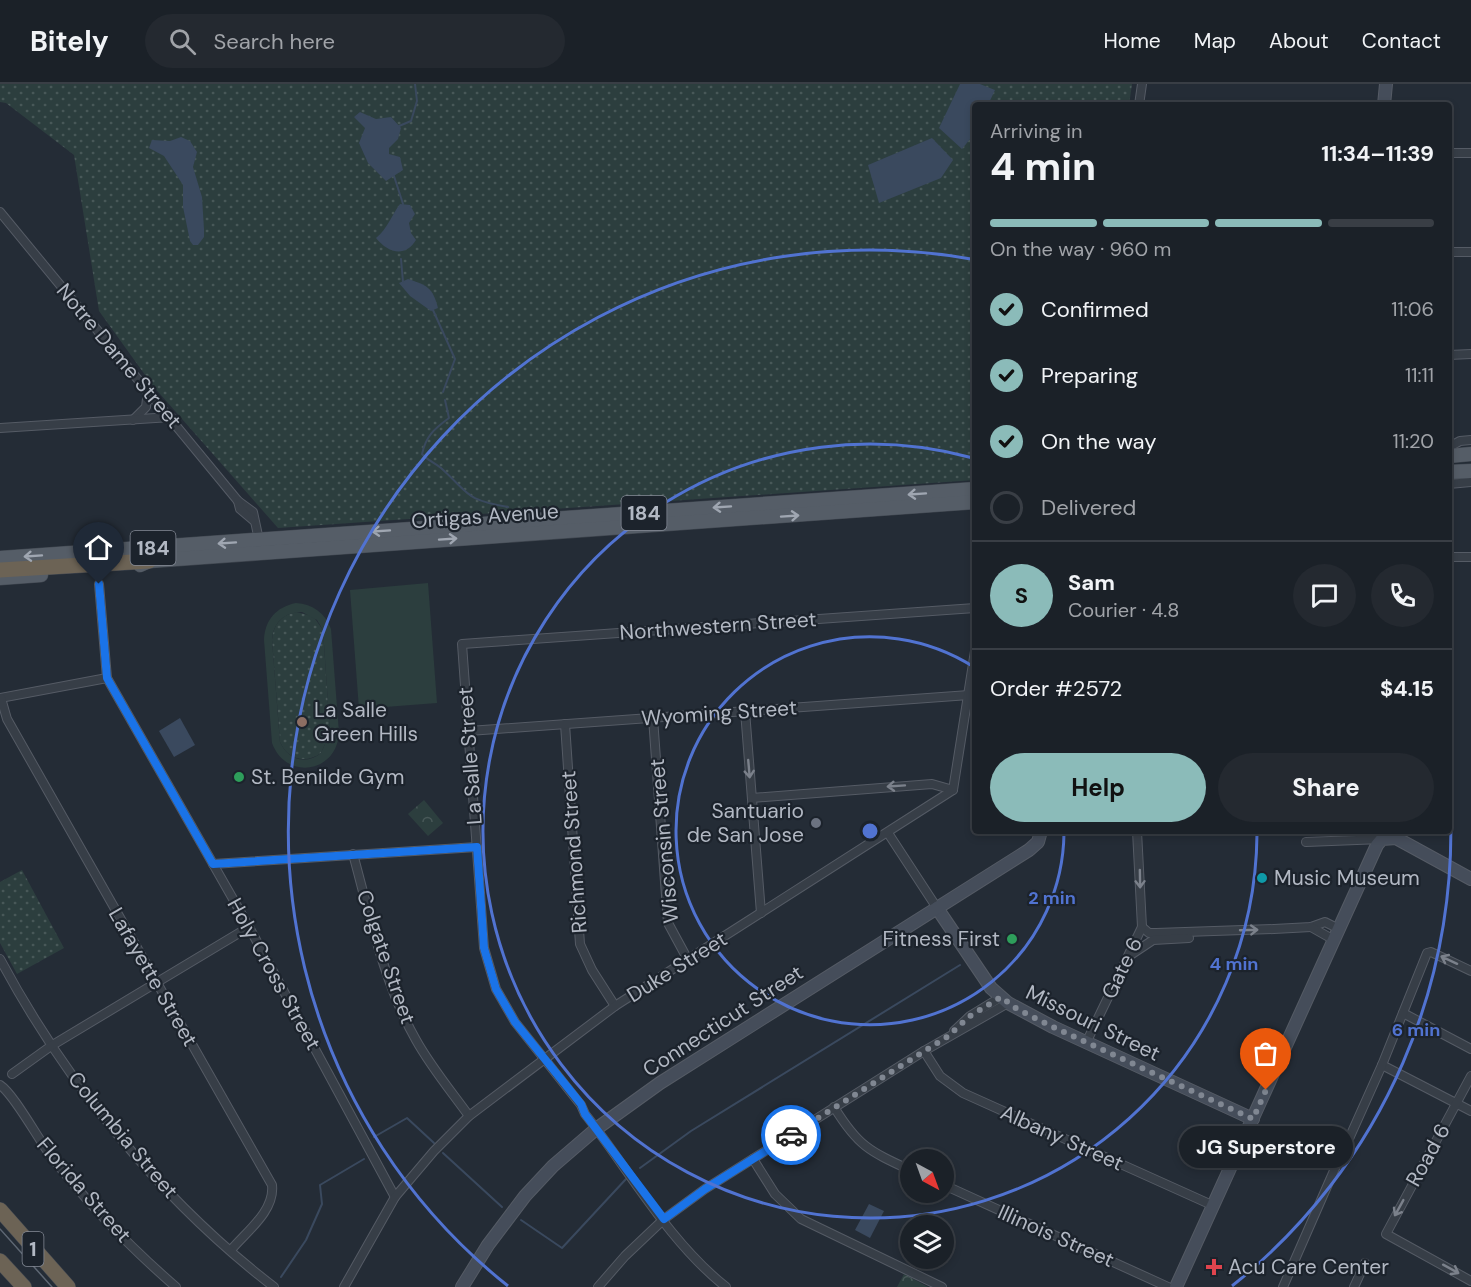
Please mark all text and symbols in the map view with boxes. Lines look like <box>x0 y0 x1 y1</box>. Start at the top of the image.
search box <box>145 14 565 68</box>
text: Bitely <box>30 23 109 60</box>
icon: search <box>166 25 199 58</box>
text: Search here <box>214 27 335 56</box>
text: Home <box>1103 27 1161 55</box>
text: Map <box>1194 27 1236 55</box>
text: About <box>1269 27 1329 55</box>
text: Contact <box>1362 27 1441 55</box>
text: Arriving in <box>990 118 1082 144</box>
text: 11:34–11:39 <box>1321 139 1434 168</box>
text: 4 min <box>990 141 1096 192</box>
text: On the way · 960 m <box>990 236 1171 262</box>
street label: Notre Dame Street <box>50 278 188 434</box>
icon: check <box>990 293 1023 326</box>
text: Confirmed <box>1041 295 1149 324</box>
text: 11:06 <box>1391 296 1434 322</box>
icon: check <box>990 359 1023 392</box>
text: Preparing <box>1041 361 1138 390</box>
text: 11:11 <box>1405 362 1434 388</box>
icon: check <box>990 425 1023 458</box>
text: On the way <box>1041 427 1156 456</box>
text: 11:20 <box>1392 428 1434 454</box>
one-way arrow <box>907 488 927 499</box>
text: Delivered <box>1041 493 1136 522</box>
road number: 184 <box>622 496 666 530</box>
street label: Ortigas Avenue <box>410 497 560 535</box>
one-way arrow <box>713 502 733 513</box>
one-way arrow <box>779 510 799 521</box>
pin <box>73 522 124 584</box>
one-way arrow <box>372 526 391 537</box>
icon: home <box>82 531 115 564</box>
road number: 184 <box>130 531 176 565</box>
one-way arrow <box>438 534 458 545</box>
one-way arrow <box>218 537 238 548</box>
one-way arrow <box>23 551 43 562</box>
button: chat <box>1293 564 1356 627</box>
button: phone <box>1371 564 1434 627</box>
text: Sam <box>1068 568 1115 597</box>
text: S <box>1015 581 1028 610</box>
text: Courier · 4.8 <box>1068 597 1179 623</box>
street label: Northwestern Street <box>619 605 817 647</box>
text: Order #2572 <box>990 674 1122 703</box>
text: $4.15 <box>1380 674 1434 703</box>
street label: La Salle Street <box>451 686 489 826</box>
street label: Wyoming Street <box>640 694 798 732</box>
place label: La Salle Green Hills <box>314 696 418 748</box>
marker: La Salle Green Hills <box>295 715 309 729</box>
button: Help <box>990 753 1206 822</box>
button: Share <box>1218 753 1434 822</box>
street label: Wisconsin Street <box>643 758 685 924</box>
one-way arrow <box>744 759 755 779</box>
place label: St. Benilde Gym <box>251 763 405 791</box>
marker: St. Benilde Gym <box>232 770 246 784</box>
street label: Richmond Street <box>554 770 594 934</box>
one-way arrow <box>886 781 906 792</box>
place label: Santuario de San Jose <box>687 797 804 849</box>
marker: Santuario de San Jose <box>809 816 823 830</box>
centre of rings <box>860 821 880 841</box>
place label: Music Museum <box>1274 864 1420 892</box>
one-way arrow <box>1134 868 1145 888</box>
marker: Music Museum <box>1255 871 1269 885</box>
street label: Colgate Street <box>350 886 422 1028</box>
text: 2 min <box>1028 886 1076 910</box>
street label: Holy Cross Street <box>221 893 327 1055</box>
street label: Lafayette Street <box>102 903 204 1051</box>
street label: Duke Street <box>622 925 732 1009</box>
place label: Fitness First <box>882 925 1000 953</box>
one-way arrow <box>1239 925 1259 936</box>
marker: Fitness First <box>1005 932 1019 946</box>
street label: Gate 6 <box>1095 932 1149 1004</box>
text: 4 min <box>1210 952 1258 976</box>
one-way arrow <box>1441 953 1459 965</box>
street label: Connecticut Street <box>637 959 809 1083</box>
street label: Missouri Street <box>1021 978 1165 1068</box>
text: 6 min <box>1392 1018 1440 1042</box>
pin <box>1240 1028 1291 1090</box>
icon: bag <box>1249 1037 1282 1070</box>
street label: Columbia Street <box>62 1066 184 1204</box>
street label: Albany Street <box>996 1098 1128 1178</box>
courier <box>761 1105 821 1165</box>
icon: car <box>775 1119 808 1152</box>
street label: Road 6 <box>1399 1119 1457 1191</box>
callout: JG Superstore <box>1179 1126 1353 1168</box>
street label: Florida Street <box>31 1131 137 1249</box>
text: JG Superstore <box>1196 1134 1336 1160</box>
north arrow <box>900 1149 954 1203</box>
map controls <box>900 1149 954 1269</box>
street label: Illinois Street <box>993 1198 1119 1274</box>
one-way arrow <box>1392 1200 1404 1217</box>
button: layers <box>900 1215 954 1269</box>
road number: 1 <box>22 1232 44 1266</box>
place label: Acu Care Center <box>1228 1253 1389 1281</box>
marker: Acu Care Center <box>1205 1258 1223 1276</box>
one-way arrow <box>1442 1264 1459 1276</box>

